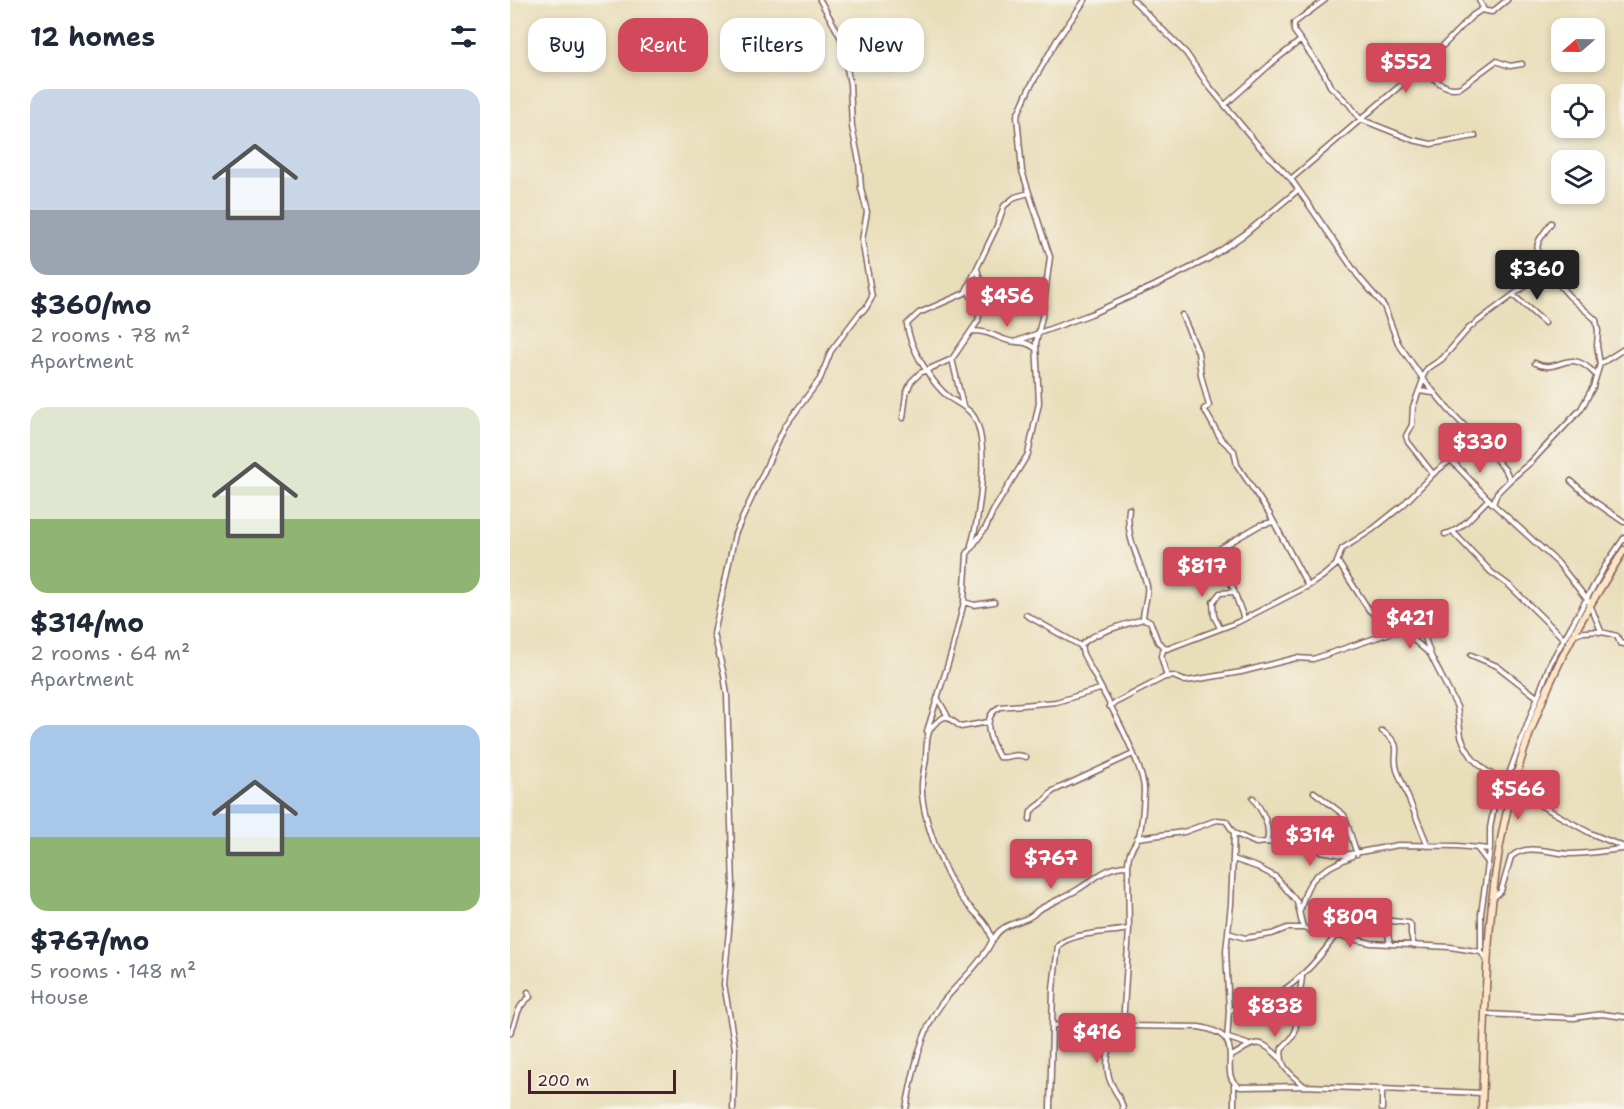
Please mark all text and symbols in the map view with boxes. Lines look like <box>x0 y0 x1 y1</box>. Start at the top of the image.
chip: Buy <box>528 18 606 72</box>
chip: Rent <box>618 18 708 72</box>
chip: Filters <box>720 18 825 72</box>
chip: New <box>837 18 924 72</box>
north arrow <box>1551 18 1605 72</box>
map controls <box>1551 18 1605 204</box>
text: 12 homes <box>30 19 155 54</box>
icon: filters <box>447 20 480 53</box>
pin: $552 <box>1370 43 1442 94</box>
text: $552 <box>1380 49 1432 75</box>
button: locate <box>1551 84 1605 138</box>
icon: home <box>201 128 309 236</box>
button: layers <box>1551 150 1605 204</box>
pin: $360 <box>1501 250 1573 301</box>
text: $360 <box>1509 256 1565 282</box>
pin: $456 <box>971 277 1043 328</box>
text: $456 <box>980 283 1034 309</box>
text: $360/mo <box>30 287 152 322</box>
text: 2 rooms · 78 m² <box>30 322 190 348</box>
text: Apartment <box>30 348 134 374</box>
pin: $330 <box>1444 423 1516 474</box>
text: $330 <box>1452 429 1508 455</box>
icon: home <box>201 446 309 554</box>
pin: $817 <box>1166 547 1238 598</box>
text: $817 <box>1177 553 1227 579</box>
pin: $421 <box>1374 599 1446 650</box>
text: $314/mo <box>30 605 144 640</box>
text: $421 <box>1386 605 1434 631</box>
text: 2 rooms · 64 m² <box>30 640 190 666</box>
text: Apartment <box>30 666 134 692</box>
icon: home <box>201 764 309 872</box>
pin: $566 <box>1482 770 1554 821</box>
text: $566 <box>1491 776 1545 802</box>
pin: $314 <box>1274 816 1346 867</box>
text: $314 <box>1285 822 1335 848</box>
pin: $767 <box>1015 839 1087 890</box>
text: $767 <box>1024 845 1078 871</box>
pin: $809 <box>1314 898 1386 949</box>
text: $809 <box>1322 904 1378 930</box>
text: $767/mo <box>30 923 149 958</box>
text: 5 rooms · 148 m² <box>30 958 196 984</box>
text: House <box>30 984 89 1010</box>
pin: $838 <box>1239 987 1311 1038</box>
text: $838 <box>1247 993 1303 1019</box>
pin: $416 <box>1061 1013 1133 1064</box>
text: $416 <box>1073 1019 1121 1045</box>
scale bar <box>528 1067 676 1094</box>
text: 200 m <box>537 1070 589 1091</box>

